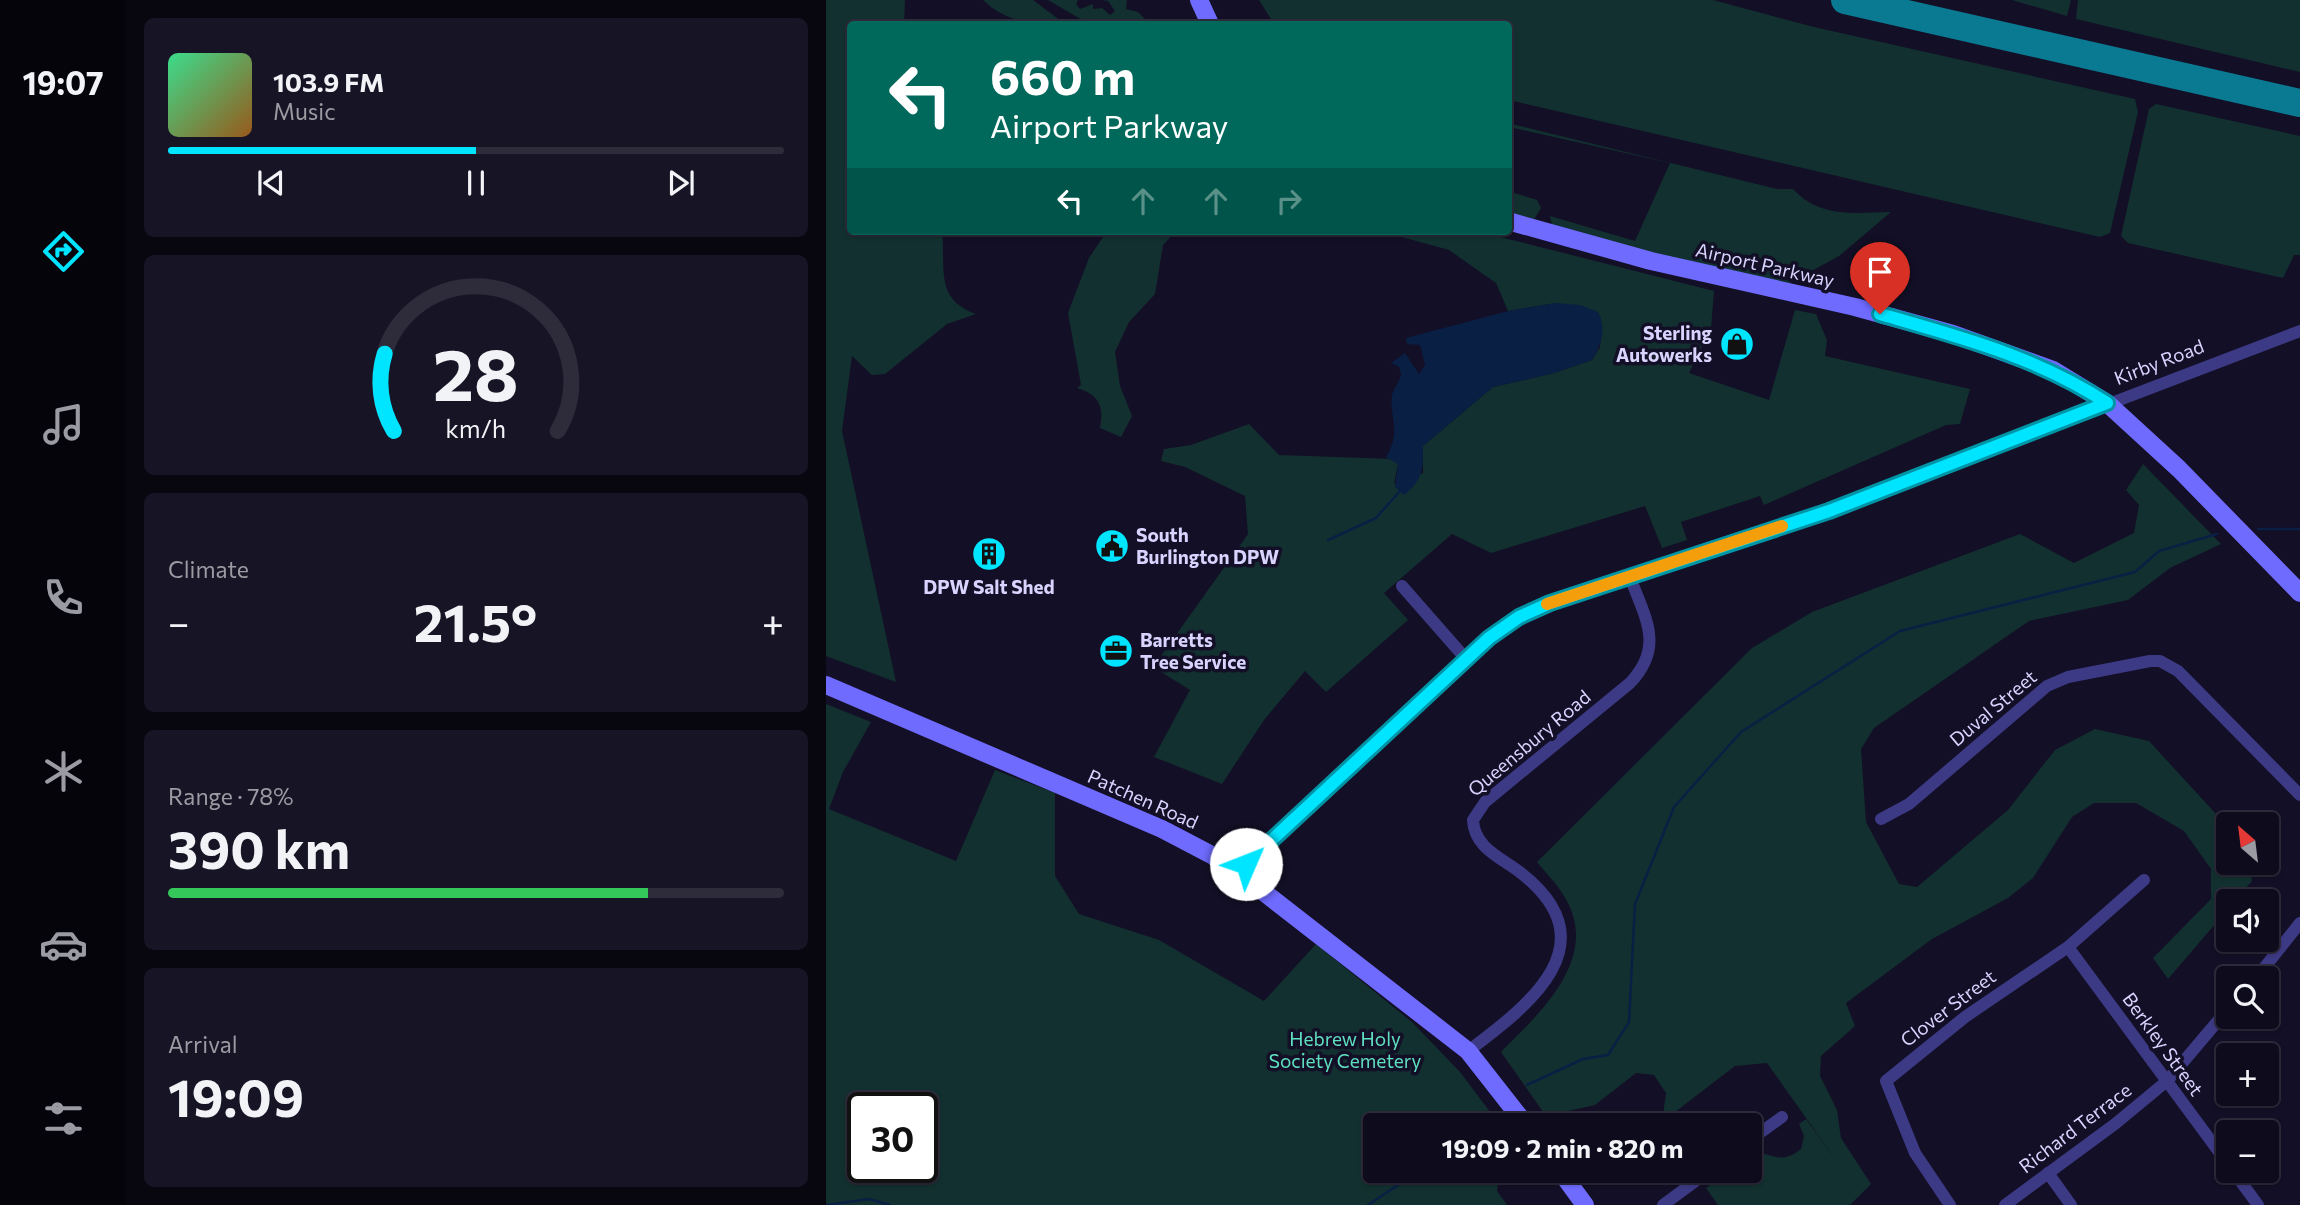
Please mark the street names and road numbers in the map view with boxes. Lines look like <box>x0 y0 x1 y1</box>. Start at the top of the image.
street label: Airport Parkway <box>1694 237 1837 292</box>
street label: Kirby Road <box>2111 334 2207 389</box>
street label: Duval Street <box>1945 665 2041 751</box>
street label: Queensbury Road <box>1463 685 1595 801</box>
street label: Patchen Road <box>1084 764 1202 833</box>
street label: Clover Street <box>1896 964 2000 1051</box>
street label: Berkley Street <box>2118 988 2209 1100</box>
street label: Richard Terrace <box>2014 1078 2135 1177</box>

